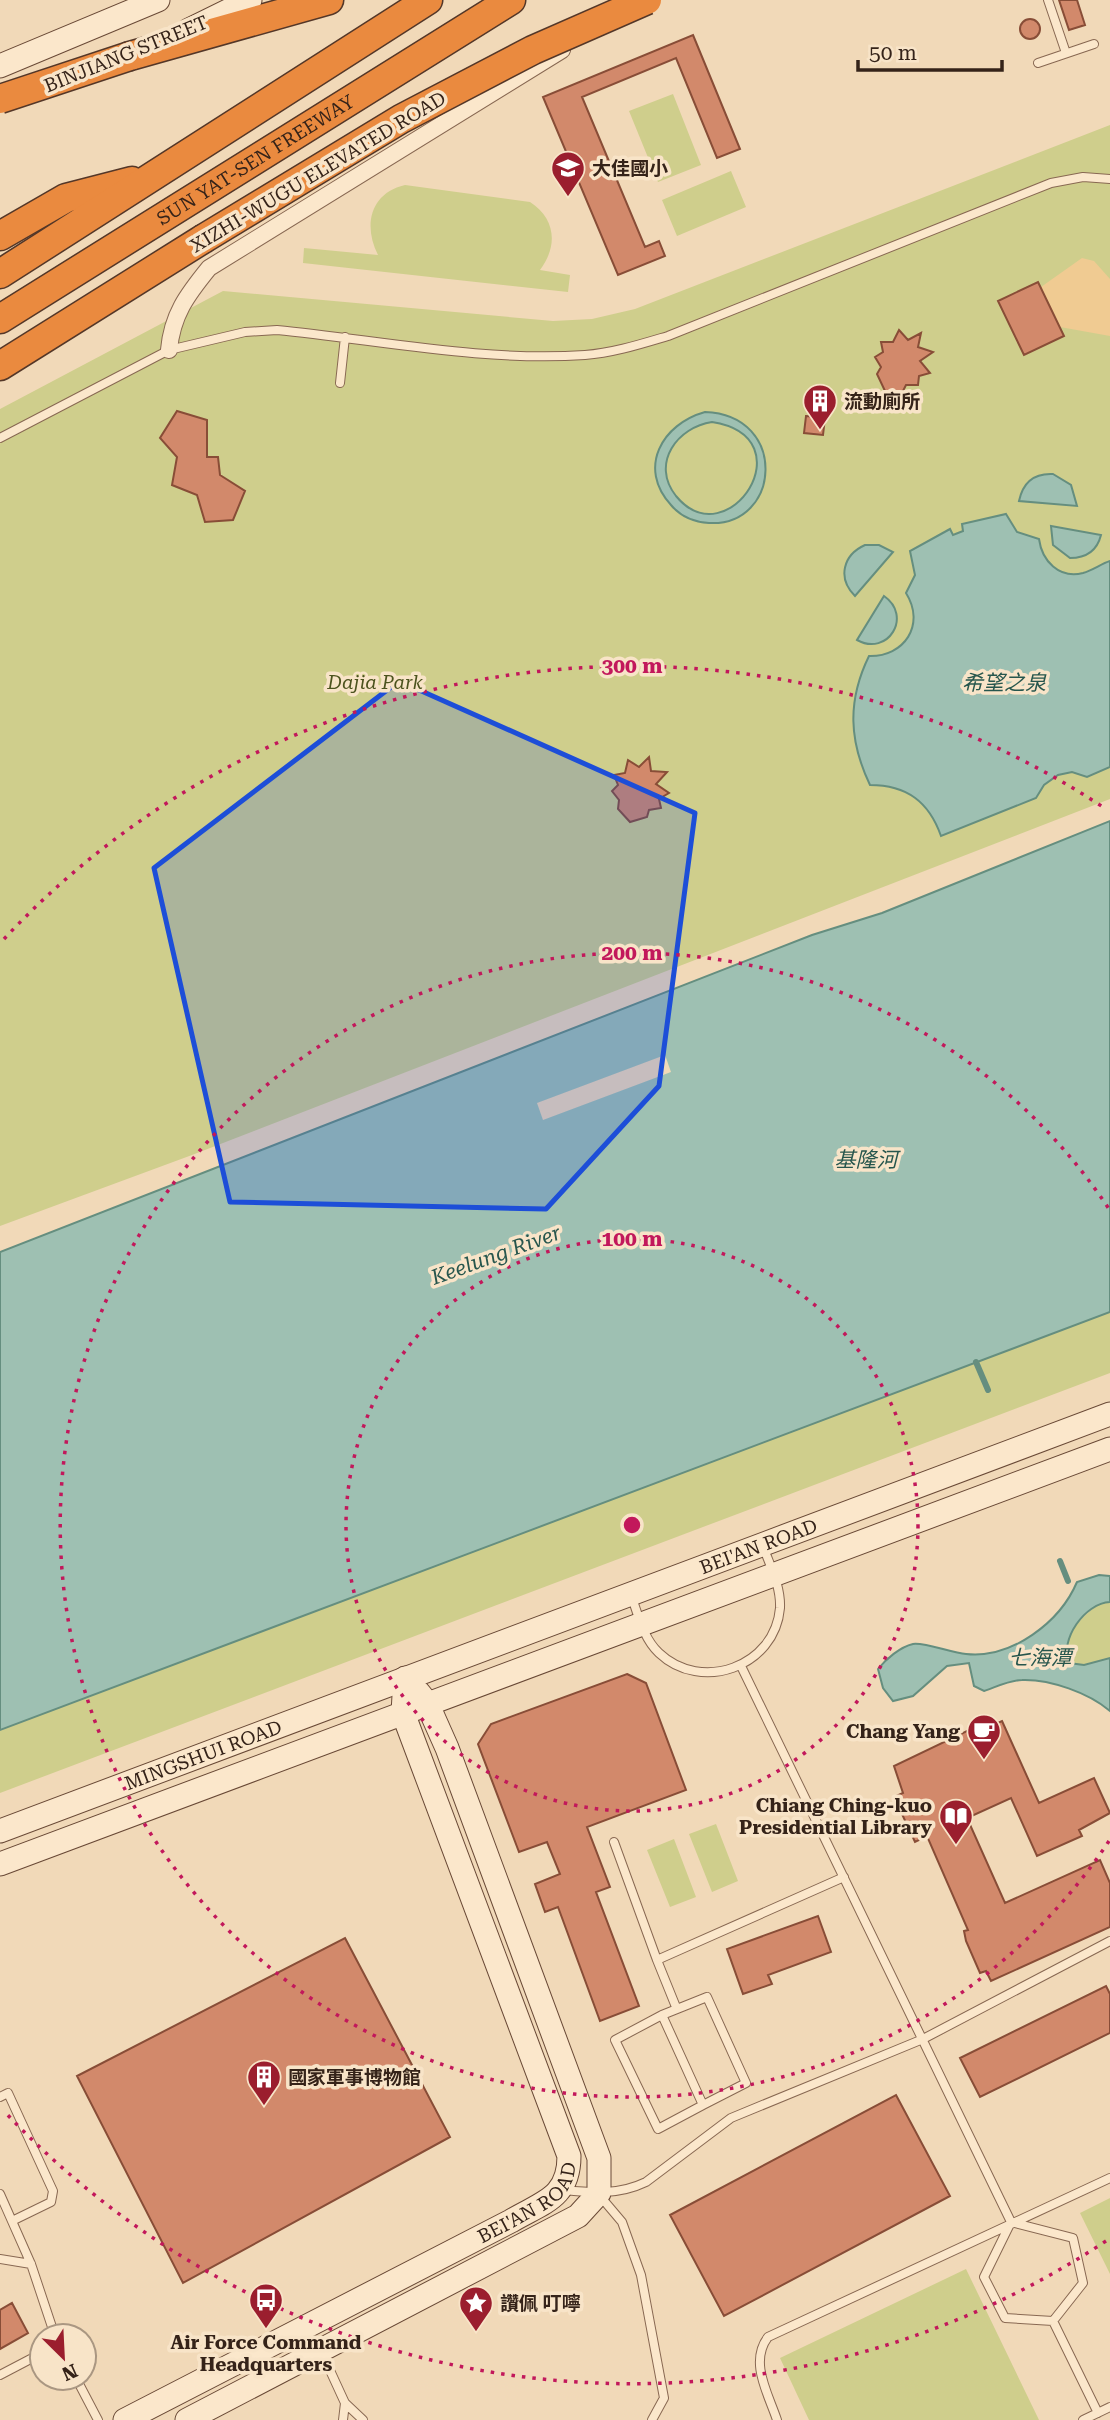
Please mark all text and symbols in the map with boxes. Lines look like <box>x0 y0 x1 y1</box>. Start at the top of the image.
street label: BINJIANG STREET <box>41 11 211 97</box>
scale bar <box>858 28 1002 72</box>
text: 50 m <box>869 41 917 65</box>
street label: XIZHI-WUGU ELEVATED ROAD <box>186 86 450 258</box>
street label: SUN YAT-SEN FREEWAY <box>152 89 358 230</box>
school or university icon: 大佳國小 <box>549 149 587 198</box>
place label: 大佳國小 <box>592 157 668 180</box>
building icon: 流動廁所 <box>801 382 839 431</box>
place label: 流動廁所 <box>844 390 920 413</box>
text: 300 m <box>602 654 662 678</box>
park label: Dajia Park <box>326 671 424 694</box>
water label: 希望之泉 <box>962 671 1047 695</box>
text: 200 m <box>602 941 662 965</box>
water label: 基隆河 <box>835 1148 901 1172</box>
water label: Keelung River <box>427 1220 565 1290</box>
text: 100 m <box>602 1227 662 1251</box>
centre of rings <box>620 1513 644 1537</box>
street label: BEI'AN ROAD <box>696 1514 820 1579</box>
water label: 七海潭 <box>1009 1646 1075 1670</box>
cafe icon: Chang Yang <box>965 1712 1003 1761</box>
street label: MINGSHUI ROAD <box>121 1715 285 1795</box>
place label: Chang Yang <box>846 1720 960 1743</box>
place label: Chiang Ching-kuo Presidential Library <box>739 1794 933 1839</box>
library icon: Chiang Ching-kuo Presidential Library <box>937 1797 975 1846</box>
building icon: 國家軍事博物館 <box>245 2058 283 2107</box>
place label: 國家軍事博物館 <box>288 2066 421 2089</box>
street label: BEI'AN ROAD <box>474 2160 581 2248</box>
bus stop icon: Air Force Command Headquarters <box>247 2281 285 2330</box>
place icon: 讚佩 叮嚀 <box>457 2284 495 2333</box>
place label: 讚佩 叮嚀 <box>500 2292 581 2315</box>
north arrow <box>28 2322 98 2392</box>
place label: Air Force Command Headquarters <box>171 2331 362 2376</box>
text: N <box>58 2359 81 2386</box>

